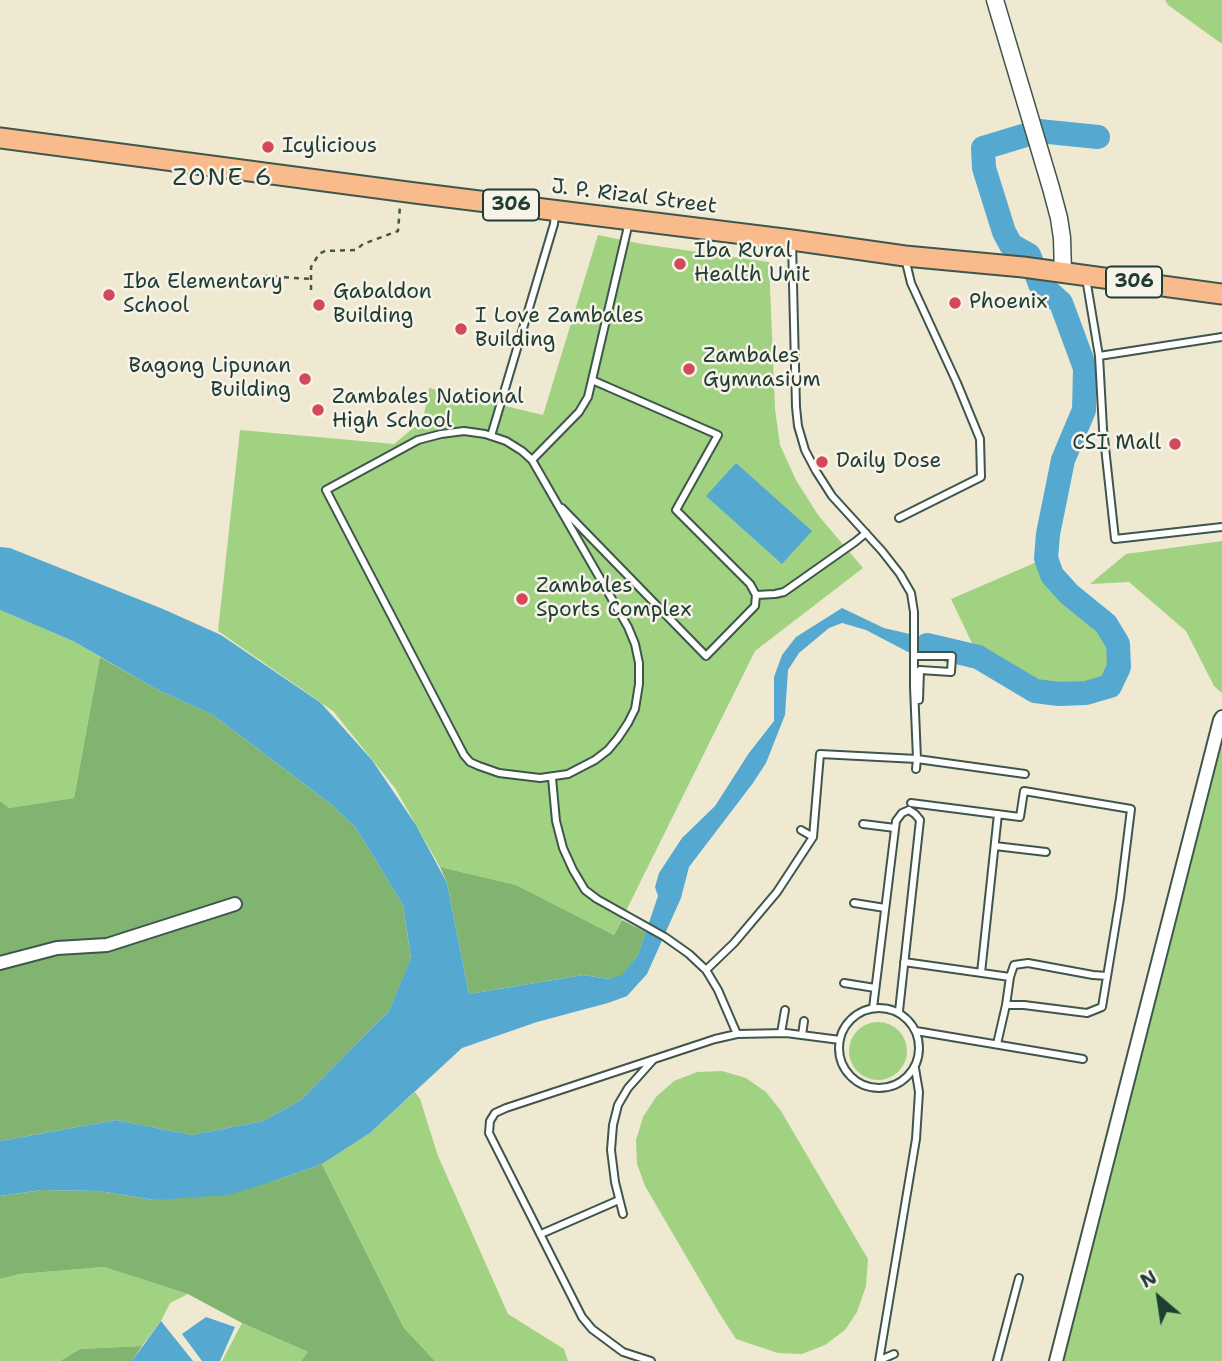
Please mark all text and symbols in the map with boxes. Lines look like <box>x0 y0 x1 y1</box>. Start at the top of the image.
place label: Icylicious <box>282 134 377 160</box>
marker: Icylicious <box>260 139 276 155</box>
district label: ZONE 6 <box>173 165 273 193</box>
street label: J. P. Rizal Street <box>550 174 718 220</box>
road number: 306 <box>483 190 539 220</box>
place label: Iba Rural Health Unit <box>694 239 810 289</box>
marker: Iba Rural Health Unit <box>672 256 688 272</box>
road number: 306 <box>1106 266 1162 298</box>
place label: Iba Elementary School <box>123 270 283 320</box>
place label: Gabaldon Building <box>333 280 432 330</box>
marker: Iba Elementary School <box>101 287 117 303</box>
place label: Phoenix <box>969 290 1047 316</box>
marker: Phoenix <box>947 295 963 311</box>
marker: Gabaldon Building <box>311 297 327 313</box>
place label: I Love Zambales Building <box>475 304 644 354</box>
marker: I Love Zambales Building <box>453 321 469 337</box>
place label: Zambales Gymnasium <box>703 344 821 394</box>
place label: Bagong Lipunan Building <box>129 354 291 404</box>
marker: Zambales Gymnasium <box>681 361 697 377</box>
marker: Bagong Lipunan Building <box>297 371 313 387</box>
place label: Zambales National High School <box>332 385 524 435</box>
marker: Zambales National High School <box>310 402 326 418</box>
place label: CSI Mall <box>1072 431 1161 457</box>
marker: CSI Mall <box>1167 436 1183 452</box>
place label: Daily Dose <box>836 449 941 475</box>
marker: Daily Dose <box>814 454 830 470</box>
place label: Zambales Sports Complex <box>536 574 691 624</box>
marker: Zambales Sports Complex <box>514 591 530 607</box>
north arrow <box>1124 1263 1194 1333</box>
text: N <box>1136 1265 1161 1294</box>

